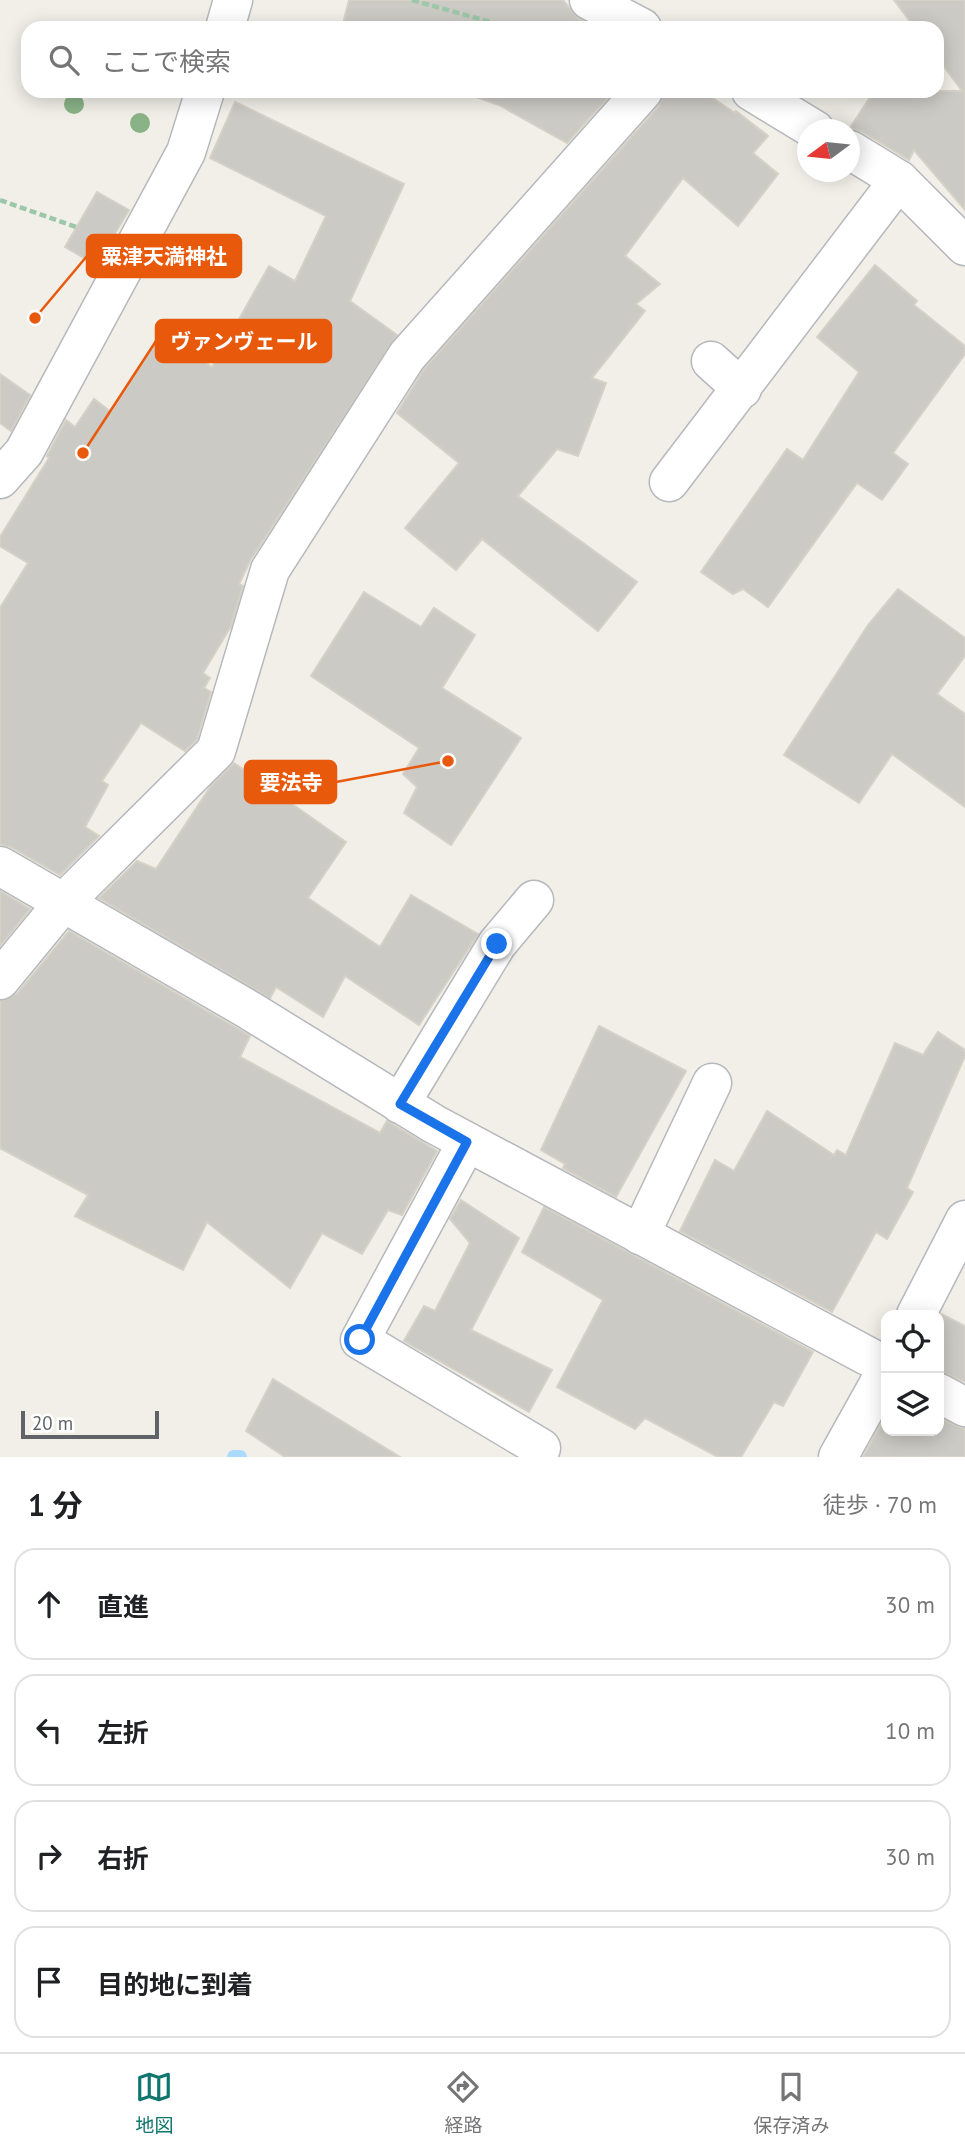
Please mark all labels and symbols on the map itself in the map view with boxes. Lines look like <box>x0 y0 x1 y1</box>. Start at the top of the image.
north arrow <box>797 119 860 182</box>
callout: 粟津天満神社 <box>87 235 241 277</box>
text: 粟津天満神社 <box>101 243 227 270</box>
callout: ヴァンヴェール <box>156 320 331 362</box>
text: ヴァンヴェール <box>171 328 318 355</box>
callout: 要法寺 <box>245 761 336 803</box>
text: 要法寺 <box>260 769 323 796</box>
route end <box>481 928 512 959</box>
route start <box>344 1324 375 1355</box>
scale bar <box>21 1408 159 1440</box>

